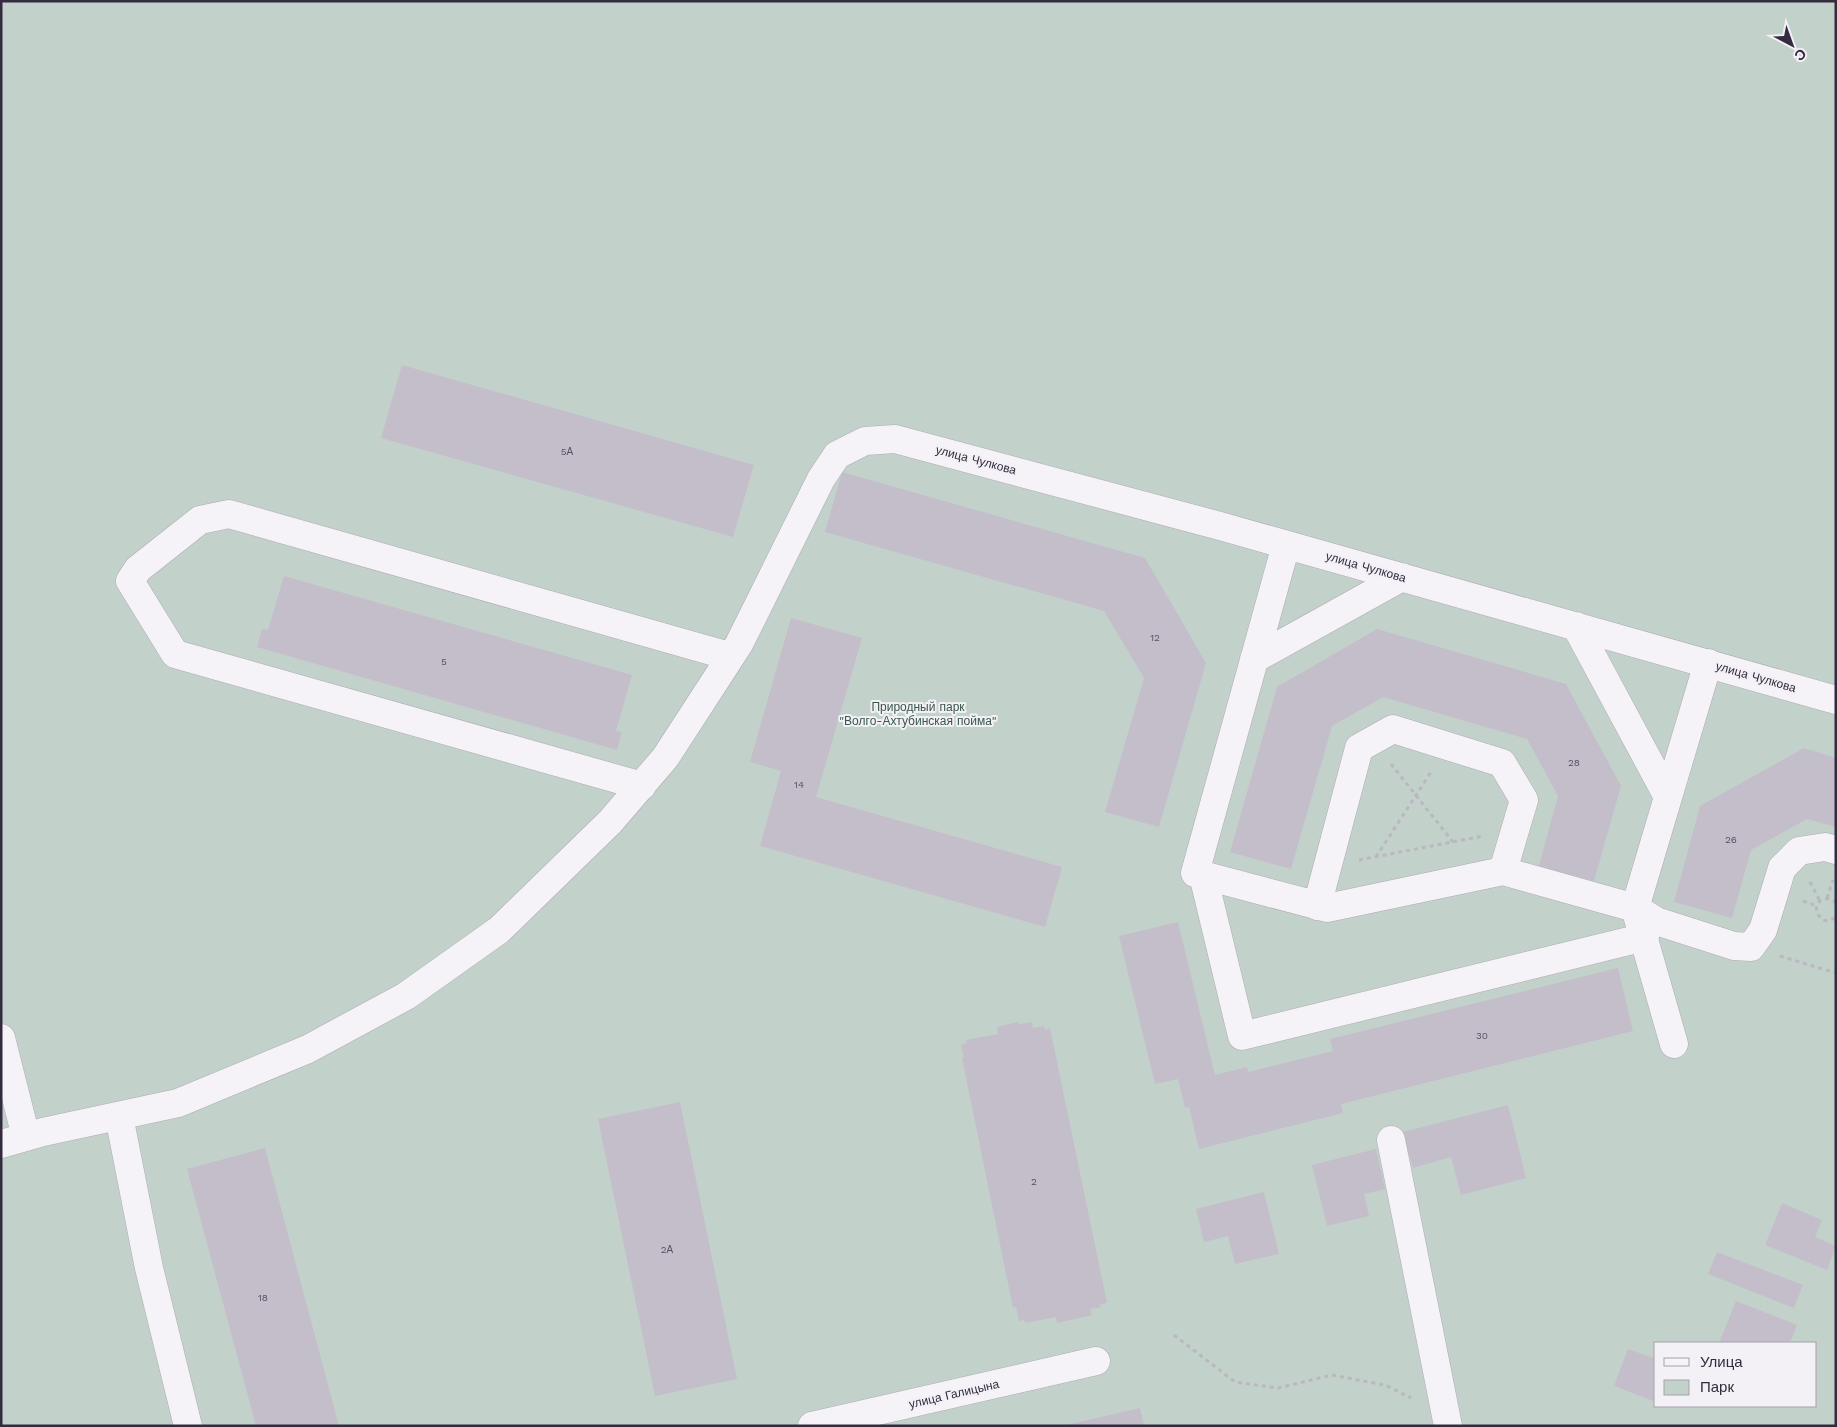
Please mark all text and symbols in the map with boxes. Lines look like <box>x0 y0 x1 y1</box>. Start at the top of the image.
north arrow <box>1767 20 1817 70</box>
text: С <box>1791 45 1810 64</box>
street label: улица Чулкова <box>934 443 1018 478</box>
house number: 5А <box>561 446 574 457</box>
street label: улица Чулкова <box>1324 549 1408 585</box>
house number: 12 <box>1150 632 1160 643</box>
house number: 5 <box>441 656 447 667</box>
street label: улица Чулкова <box>1714 659 1798 695</box>
park label: Природный парк "Волго-Ахтубинская пойма" <box>839 700 997 728</box>
house number: 28 <box>1568 757 1580 768</box>
house number: 14 <box>794 779 804 790</box>
house number: 26 <box>1725 834 1737 845</box>
house number: 30 <box>1476 1030 1488 1041</box>
house number: 2 <box>1031 1176 1037 1187</box>
house number: 2А <box>661 1244 674 1255</box>
house number: 18 <box>258 1292 268 1303</box>
legend <box>1654 1342 1817 1407</box>
text: Улица <box>1700 1353 1743 1371</box>
street label: улица Галицына <box>908 1377 1001 1411</box>
text: Парк <box>1700 1378 1734 1396</box>

